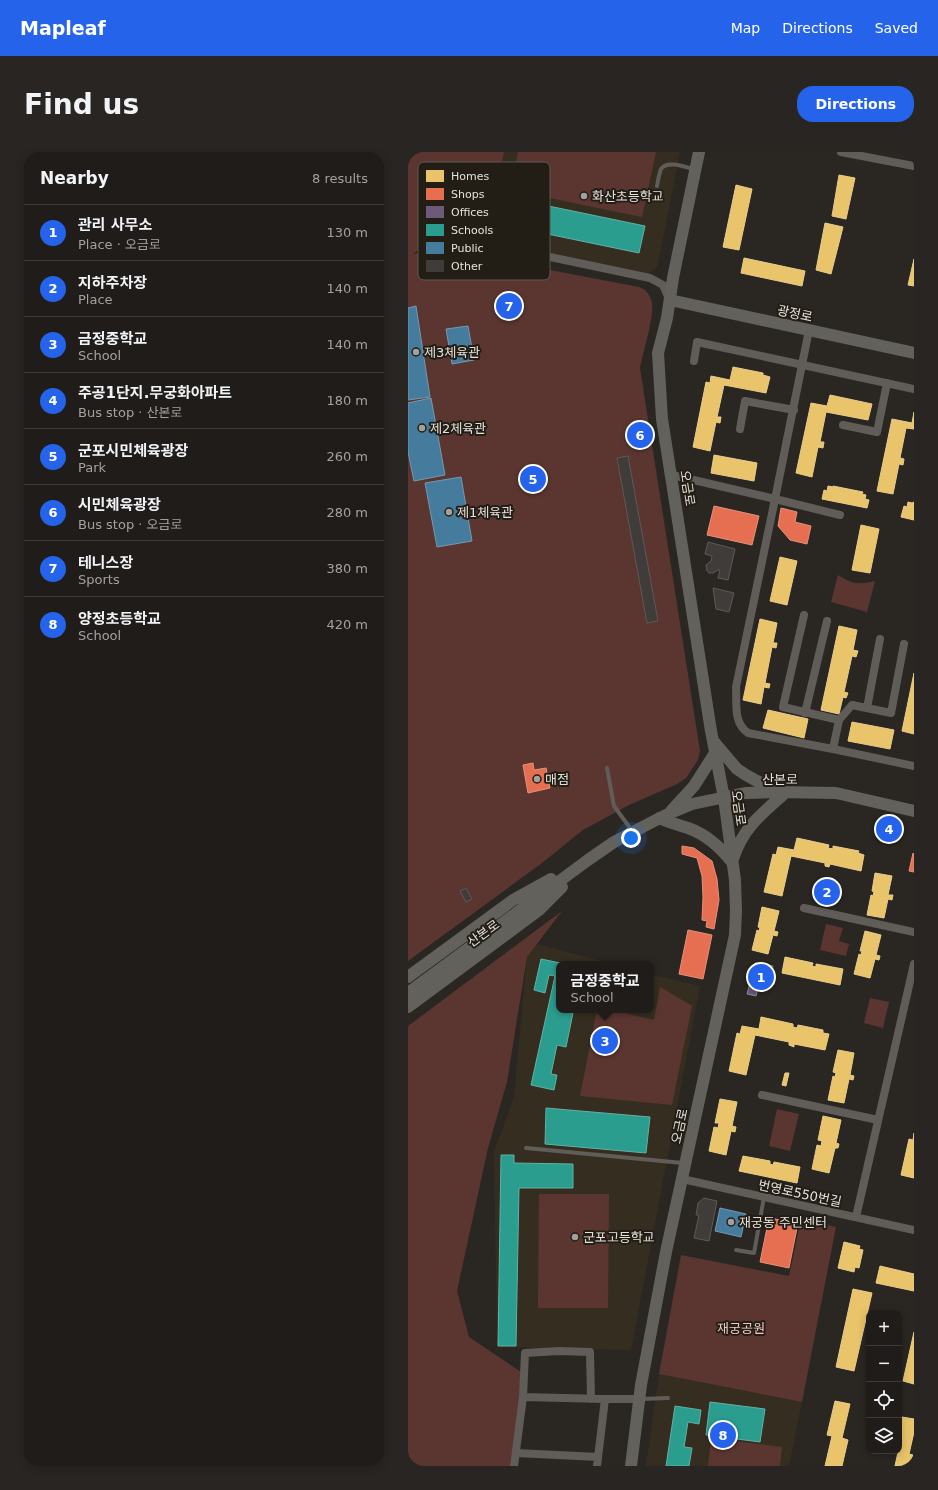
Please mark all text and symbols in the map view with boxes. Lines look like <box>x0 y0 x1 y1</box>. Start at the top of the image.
text: Mapleaf <box>20 17 106 39</box>
text: Map <box>731 20 760 36</box>
text: Directions <box>782 20 853 36</box>
text: Saved <box>875 20 918 36</box>
button: Directions <box>797 86 914 122</box>
text: Find us <box>24 88 139 121</box>
legend <box>418 162 550 280</box>
text: Nearby <box>40 168 109 188</box>
text: Homes <box>451 170 489 183</box>
text: 8 results <box>312 171 368 186</box>
text: Shops <box>451 188 485 201</box>
place label: 화산초등학교 <box>592 189 664 204</box>
marker: 화산초등학교 <box>579 191 589 201</box>
text: Offices <box>451 206 489 219</box>
text: 관리 사무소 <box>78 216 152 234</box>
text: Schools <box>451 224 494 237</box>
text: 1 <box>48 225 58 240</box>
text: 130 m <box>326 225 368 240</box>
text: Place · 오금로 <box>78 237 161 252</box>
text: Public <box>451 242 484 255</box>
text: Other <box>451 260 483 273</box>
text: 지하주차장 <box>78 274 147 292</box>
text: 2 <box>48 281 58 296</box>
text: 140 m <box>326 281 368 296</box>
pin: 7 <box>496 291 522 321</box>
text: Place <box>78 292 113 307</box>
street label: 광정로 <box>776 302 814 325</box>
text: 금정중학교 <box>78 330 147 348</box>
text: 3 <box>48 337 58 352</box>
text: 140 m <box>326 337 368 352</box>
place label: 제3체육관 <box>424 345 480 360</box>
marker: 제3체육관 <box>411 347 421 357</box>
text: School <box>78 348 121 363</box>
text: 주공1단지.무궁화아파트 <box>78 384 232 402</box>
text: 4 <box>48 393 58 408</box>
text: 180 m <box>326 393 368 408</box>
text: Bus stop · 산본로 <box>78 405 182 420</box>
pin: 6 <box>627 420 653 450</box>
place label: 제2체육관 <box>430 421 486 436</box>
marker: 제2체육관 <box>417 423 427 433</box>
text: 군포시민체육광장 <box>78 442 188 460</box>
text: 5 <box>48 449 58 464</box>
text: 260 m <box>326 449 368 464</box>
text: Park <box>78 460 106 475</box>
pin: 5 <box>520 464 546 494</box>
street label: 오금로 <box>677 469 698 507</box>
text: 시민체육광장 <box>78 496 161 514</box>
text: 6 <box>48 505 58 520</box>
text: 280 m <box>326 505 368 520</box>
place label: 제1체육관 <box>457 505 513 520</box>
marker: 제1체육관 <box>444 507 454 517</box>
text: Bus stop · 오금로 <box>78 517 182 532</box>
text: 테니스장 <box>78 554 133 572</box>
text: 7 <box>48 561 58 576</box>
text: 380 m <box>326 561 368 576</box>
text: Sports <box>78 572 120 587</box>
text: 양정초등학교 <box>78 610 161 628</box>
text: 8 <box>48 617 58 632</box>
text: 420 m <box>326 617 368 632</box>
text: School <box>78 628 121 643</box>
place label: 매점 <box>545 772 569 787</box>
street label: 산본로 <box>762 772 798 787</box>
marker: 매점 <box>532 774 542 784</box>
street label: 오금로 <box>729 789 748 827</box>
pin: 4 <box>876 814 902 844</box>
your location <box>621 828 641 848</box>
pin: 2 <box>814 877 840 907</box>
street label: 산본로 <box>464 917 502 950</box>
popup <box>556 961 654 1013</box>
pin: 1 <box>748 962 774 992</box>
text: 금정중학교 <box>570 972 640 990</box>
text: School <box>570 990 614 1005</box>
pin: 3 <box>592 1026 618 1056</box>
street label: 오금로 <box>668 1107 691 1145</box>
street label: 번영로550번길 <box>757 1177 843 1210</box>
place label: 재궁동 주민센터 <box>739 1215 827 1230</box>
marker: 재궁동 주민센터 <box>726 1217 736 1227</box>
place label: 군포고등학교 <box>583 1230 655 1245</box>
marker: 군포고등학교 <box>570 1232 580 1242</box>
map controls <box>866 1310 902 1454</box>
button: + <box>866 1310 902 1346</box>
park label: 재궁공원 <box>717 1321 765 1336</box>
button: − <box>866 1346 902 1382</box>
button: locate <box>866 1382 902 1418</box>
button: layers <box>866 1418 902 1454</box>
pin: 8 <box>710 1420 736 1450</box>

